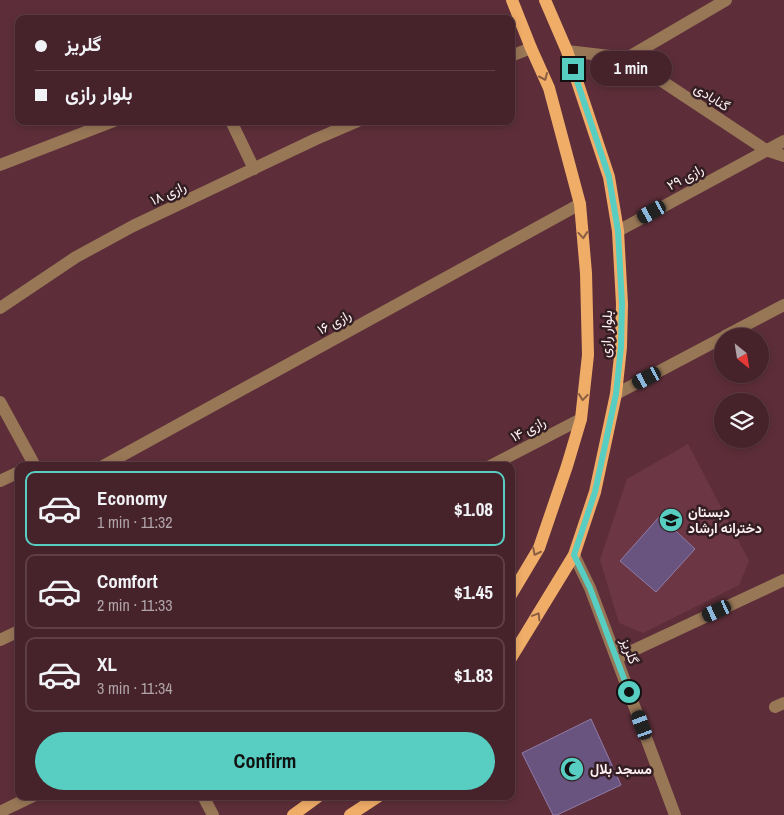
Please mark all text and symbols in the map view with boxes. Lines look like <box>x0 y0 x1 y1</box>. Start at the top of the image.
text: گلریز <box>65 31 101 57</box>
callout: 1 min <box>590 52 673 86</box>
text: 1 min <box>614 57 648 79</box>
route end <box>562 58 584 80</box>
one-way arrow <box>537 72 548 81</box>
street label: گنابادی <box>691 79 733 115</box>
text: بلوار رازی <box>65 80 133 106</box>
street label: رازی ۲۹ <box>664 160 707 194</box>
street label: رازی ۱۸ <box>147 177 189 209</box>
car <box>635 198 668 226</box>
one-way arrow <box>577 231 588 239</box>
street label: رازی ۱۶ <box>314 305 354 339</box>
street label: بلوار رازی <box>596 310 616 358</box>
north arrow <box>714 328 769 382</box>
map controls <box>714 328 769 448</box>
car <box>630 364 663 392</box>
one-way arrow <box>578 393 589 401</box>
button: layers <box>714 393 769 448</box>
street label: رازی ۱۴ <box>507 412 549 446</box>
text: Economy <box>97 485 167 511</box>
icon: car <box>37 486 82 531</box>
text: $1.08 <box>454 496 493 522</box>
place label: دبستان دخترانه ارشاد <box>688 503 762 537</box>
school or university icon: دبستان دخترانه ارشاد <box>658 507 684 533</box>
text: 1 min · 11:32 <box>97 511 173 533</box>
one-way arrow <box>532 546 542 555</box>
text: Comfort <box>97 568 158 594</box>
icon: car <box>37 569 82 614</box>
text: $1.45 <box>454 579 493 605</box>
text: 2 min · 11:33 <box>97 594 173 616</box>
car <box>700 598 733 624</box>
one-way arrow <box>530 613 540 622</box>
street label: گلریز <box>617 635 643 666</box>
text: XL <box>97 651 117 677</box>
icon: car <box>37 652 82 697</box>
text: $1.83 <box>454 662 493 688</box>
text: 3 min · 11:34 <box>97 677 173 699</box>
route start <box>618 681 640 703</box>
car <box>629 708 654 742</box>
button: Confirm <box>35 732 495 790</box>
mosque icon: مسجد بلال <box>559 756 585 782</box>
place label: مسجد بلال <box>590 760 652 778</box>

